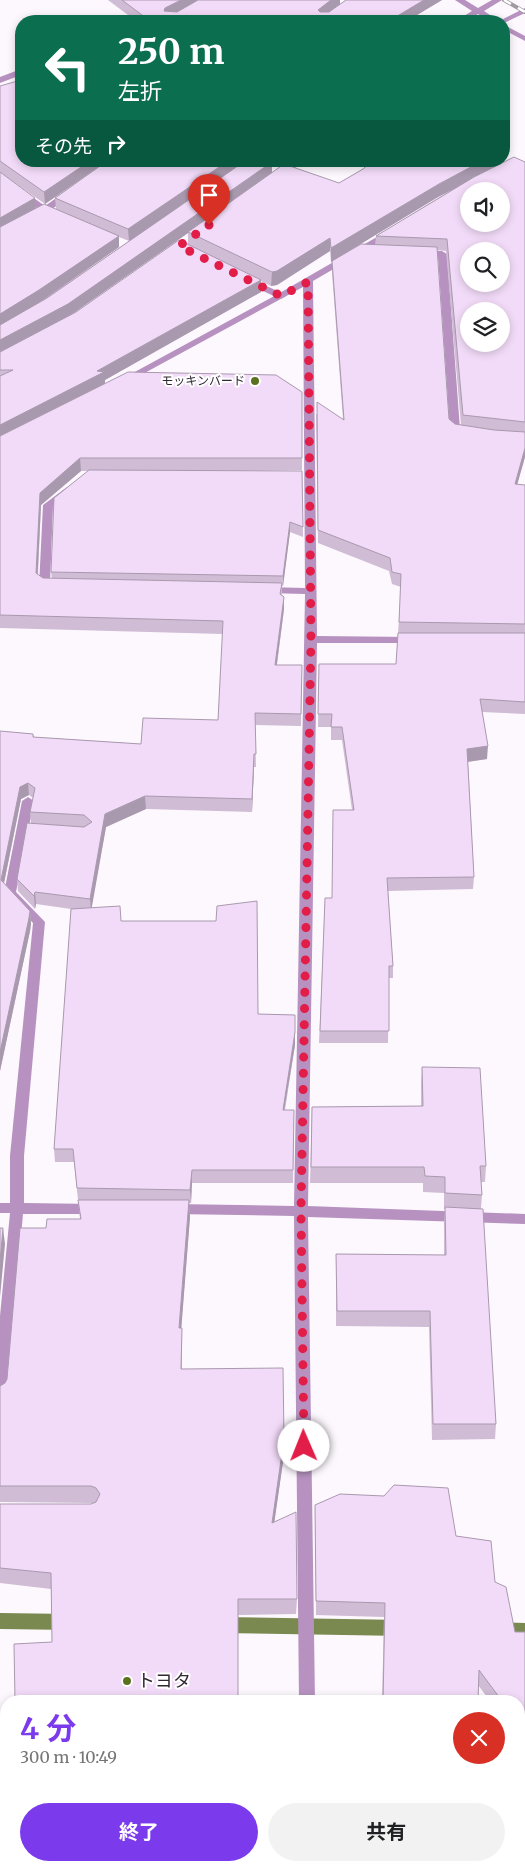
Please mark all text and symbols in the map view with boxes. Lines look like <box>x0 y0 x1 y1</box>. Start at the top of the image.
text: 250 m <box>118 30 224 74</box>
icon: left <box>35 35 100 100</box>
text: 左折 <box>118 77 162 105</box>
icon: right <box>102 130 130 158</box>
text: その先 <box>35 134 92 158</box>
pin <box>188 174 230 225</box>
icon: arrive <box>195 181 223 209</box>
map controls <box>460 182 510 352</box>
button: sound <box>460 182 510 232</box>
button: search <box>460 242 510 292</box>
button: layers <box>460 302 510 352</box>
place label: モッキンバード <box>161 373 245 388</box>
marker: モッキンバード <box>249 375 261 387</box>
position arrow <box>277 1419 329 1471</box>
place label: トヨタ <box>137 1669 191 1692</box>
marker: トヨタ <box>121 1675 133 1687</box>
text: 4 分 <box>20 1709 76 1747</box>
button: close <box>453 1712 505 1764</box>
text: 300 m · 10:49 <box>20 1747 117 1767</box>
button: 終了 <box>20 1803 258 1861</box>
button: 共有 <box>268 1803 505 1861</box>

